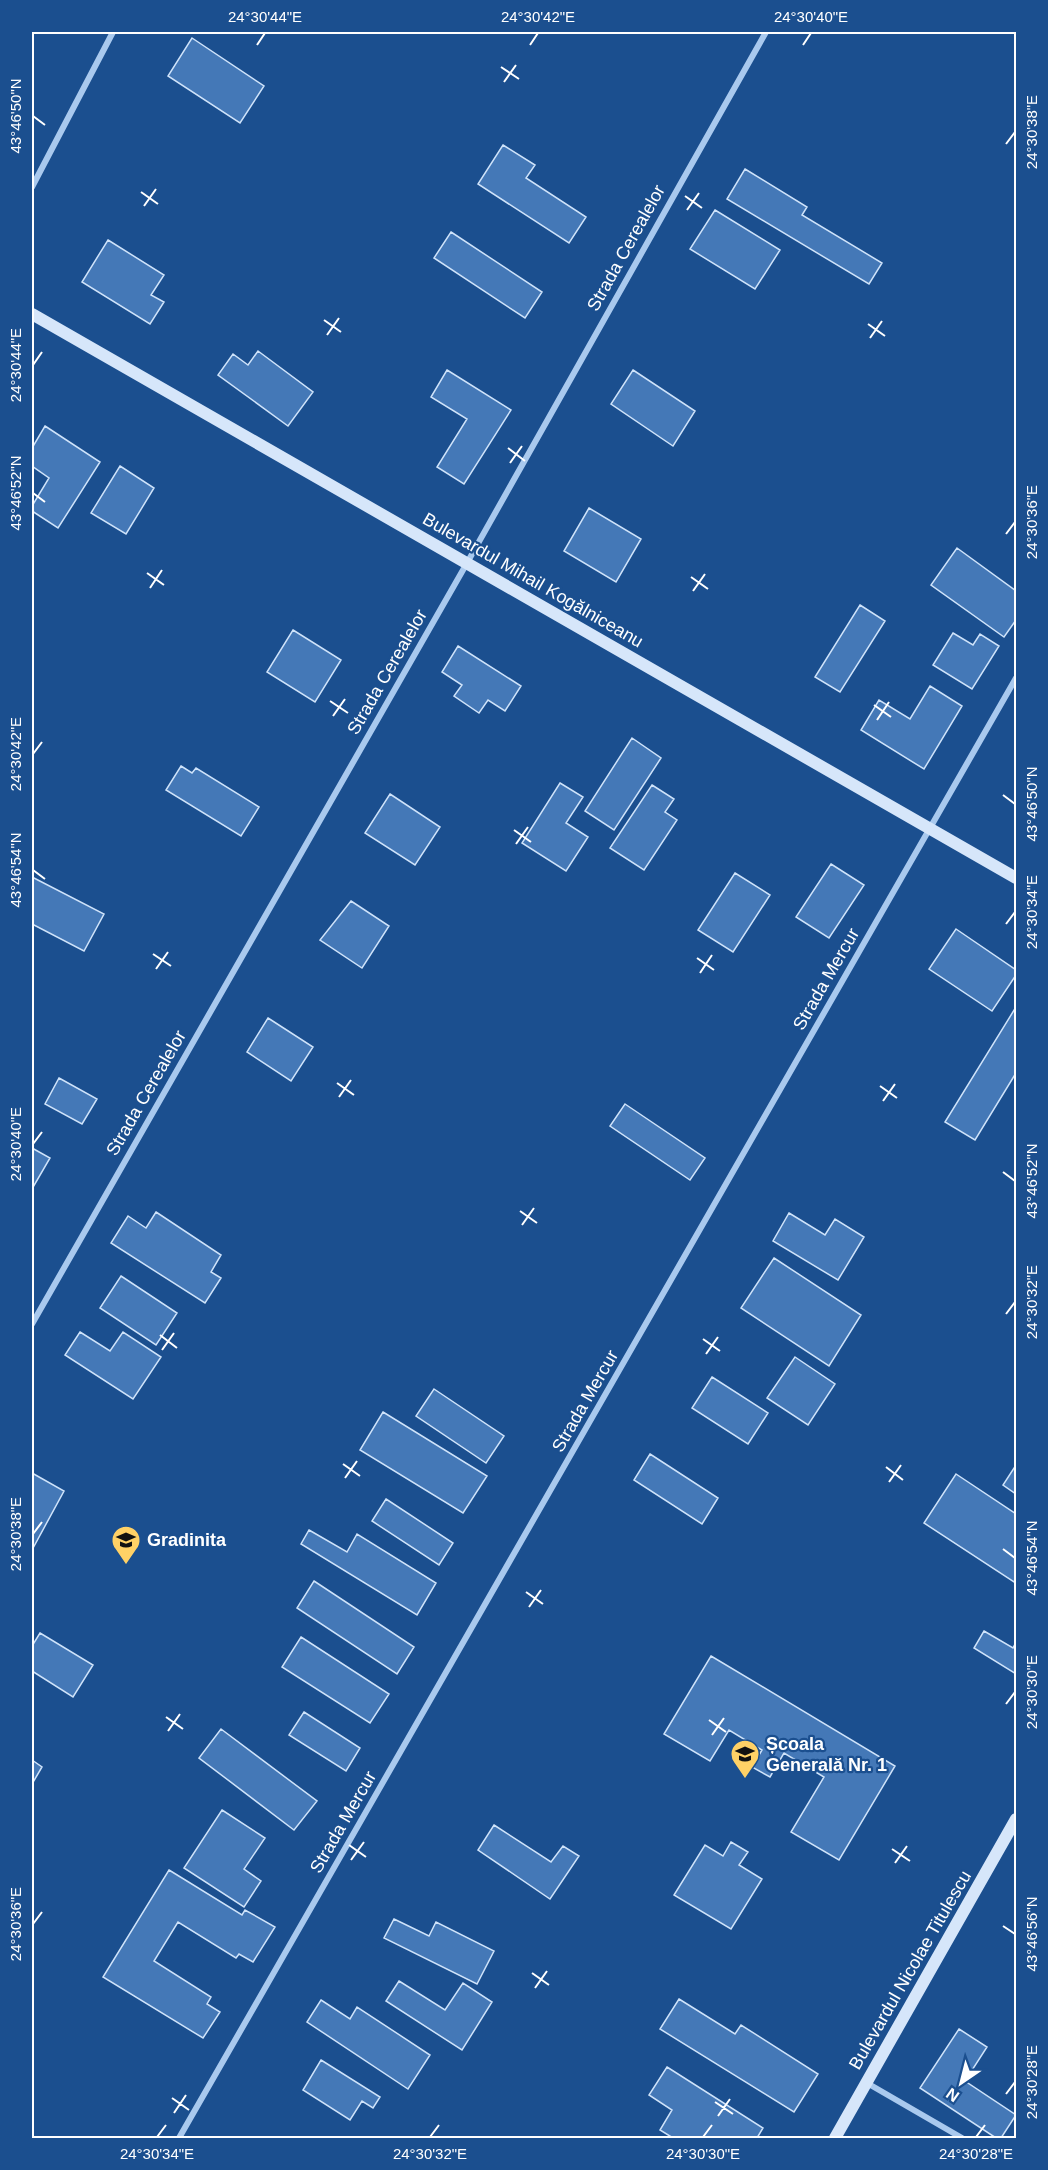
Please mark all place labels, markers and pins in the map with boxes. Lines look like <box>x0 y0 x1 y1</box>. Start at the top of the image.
school or university icon: Gradinita <box>110 1524 142 1566</box>
place label: Gradinita <box>147 1530 227 1550</box>
place label: Școala Generală Nr. 1 <box>766 1734 887 1775</box>
school or university icon: Școala Generală Nr. 1 <box>729 1738 761 1780</box>

